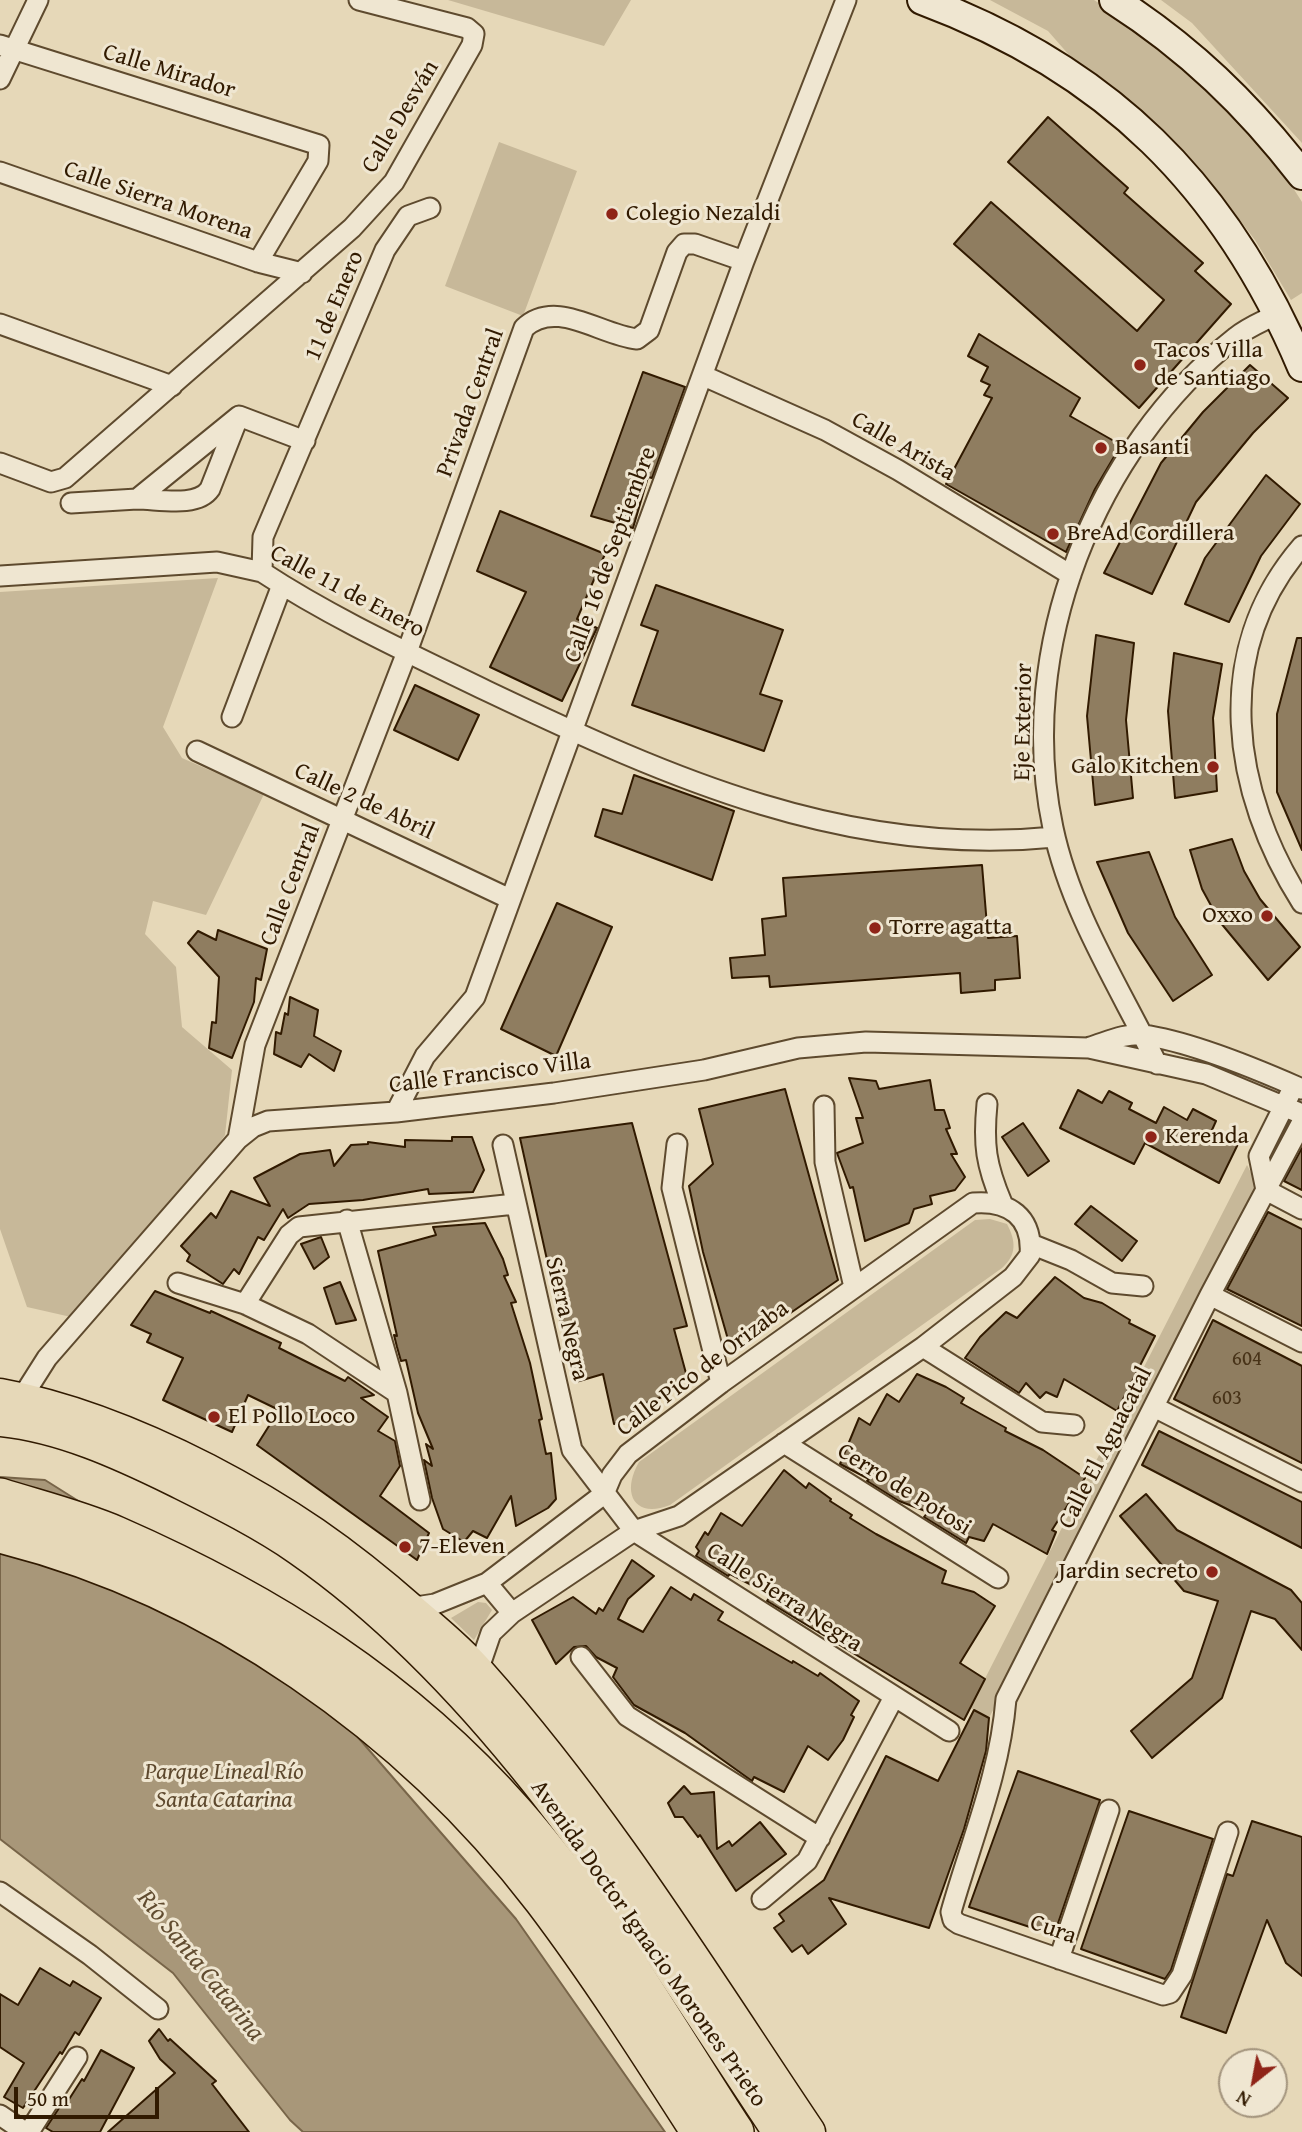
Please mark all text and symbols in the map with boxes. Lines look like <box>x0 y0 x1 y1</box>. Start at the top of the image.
street label: Calle Mirador <box>99 38 239 106</box>
street label: Calle Desván <box>356 55 446 179</box>
street label: Calle Sierra Morena <box>60 155 256 247</box>
place label: Colegio Nezaldi <box>626 200 781 228</box>
marker: Colegio Nezaldi <box>604 206 620 222</box>
street label: 11 de Enero <box>299 247 371 365</box>
street label: Privada Central <box>431 325 511 481</box>
place label: Tacos Villa de Santiago <box>1154 337 1271 393</box>
marker: Tacos Villa de Santiago <box>1132 357 1148 373</box>
street label: Calle Arista <box>846 406 960 488</box>
place label: Basanti <box>1115 434 1190 462</box>
marker: Basanti <box>1093 440 1109 456</box>
street label: Calle 16 de Septiembre <box>559 443 663 667</box>
place label: BreAd Cordillera <box>1067 520 1234 548</box>
marker: BreAd Cordillera <box>1045 526 1061 542</box>
street label: Calle 11 de Enero <box>265 539 429 645</box>
street label: Eje Exterior <box>1009 663 1039 781</box>
place label: Galo Kitchen <box>1071 753 1199 781</box>
street label: Calle 2 de Abril <box>290 757 438 847</box>
marker: Galo Kitchen <box>1205 759 1221 775</box>
street label: Calle Central <box>255 820 327 950</box>
place label: Oxxo <box>1202 902 1253 930</box>
marker: Oxxo <box>1259 908 1275 924</box>
place label: Torre agatta <box>889 914 1013 942</box>
marker: Torre agatta <box>867 920 883 936</box>
street label: Calle Francisco Villa <box>388 1047 592 1101</box>
place label: Kerenda <box>1165 1123 1249 1151</box>
marker: Kerenda <box>1143 1129 1159 1145</box>
street label: Sierra Negra <box>538 1254 594 1384</box>
street label: Calle Pico de Orizaba <box>611 1295 795 1443</box>
house number: 604 <box>1232 1347 1262 1373</box>
street label: Calle El Aguacatal <box>1053 1362 1159 1534</box>
house number: 603 <box>1212 1386 1242 1412</box>
place label: El Pollo Loco <box>228 1403 355 1431</box>
marker: El Pollo Loco <box>206 1409 222 1425</box>
street label: Cerro de Potosi <box>832 1437 976 1543</box>
place label: 7-Eleven <box>419 1533 505 1561</box>
street label: Calle Sierra Negra <box>701 1537 867 1659</box>
marker: 7-Eleven <box>397 1539 413 1555</box>
place label: Jardin secreto <box>1058 1558 1198 1586</box>
marker: Jardin secreto <box>1204 1564 1220 1580</box>
park label: Parque Lineal Río Santa Catarina <box>145 1759 303 1815</box>
street label: Avenida Doctor Ignacio Morones Prieto <box>524 1775 772 2113</box>
water label: Río Santa Catarina <box>129 1884 271 2048</box>
street label: Cura <box>1026 1909 1080 1951</box>
north arrow <box>1218 2048 1288 2118</box>
scale bar <box>18 2072 163 2116</box>
text: 50 m <box>27 2083 69 2114</box>
text: N <box>1231 2084 1256 2115</box>

